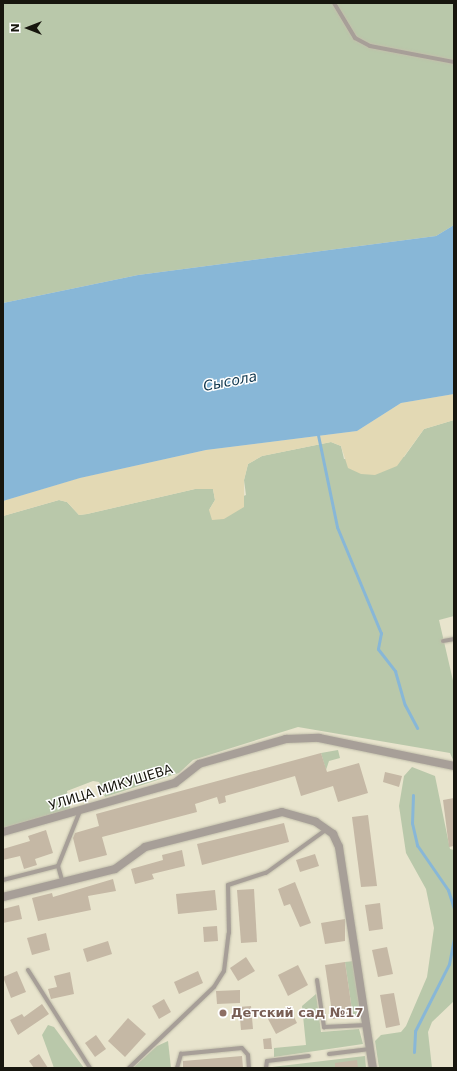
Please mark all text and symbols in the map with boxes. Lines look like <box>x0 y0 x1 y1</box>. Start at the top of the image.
north arrow <box>8 8 48 48</box>
text: N <box>9 23 22 33</box>
water label: Сысола <box>202 368 258 394</box>
street label: УЛИЦА МИКУШЕВА <box>47 762 175 814</box>
place label: Детский сад №17 <box>231 1005 363 1021</box>
marker: Детский сад №17 <box>218 1008 228 1018</box>

